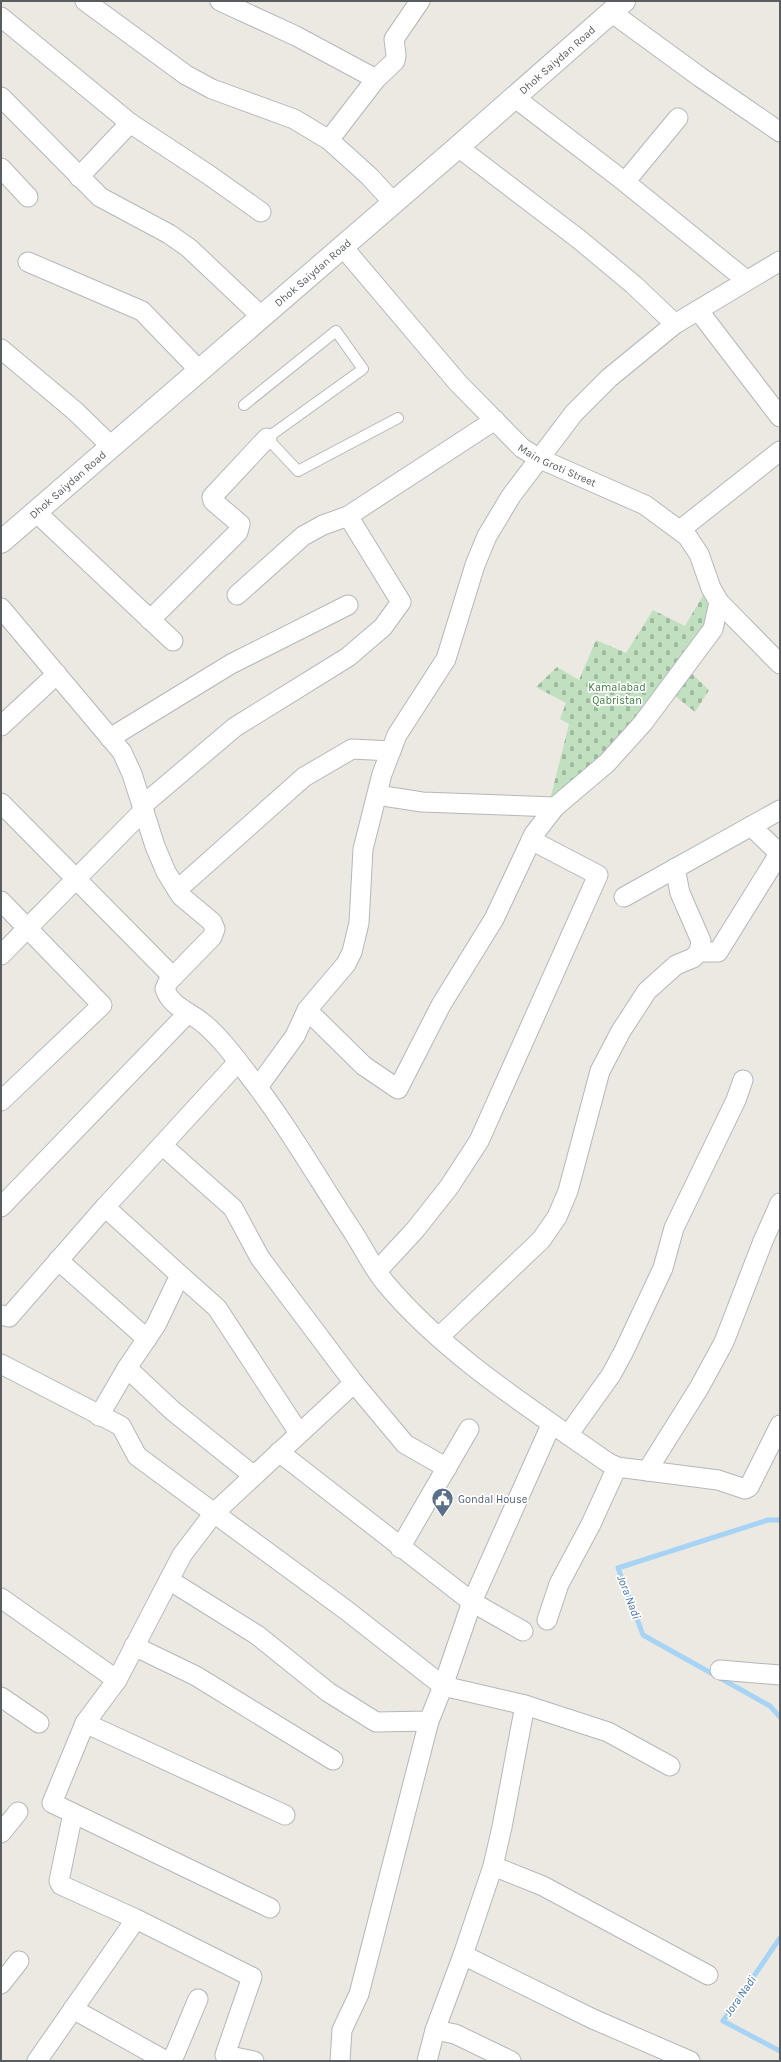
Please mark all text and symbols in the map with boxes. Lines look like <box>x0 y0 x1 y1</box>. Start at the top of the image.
street label: Dhok Saiydan Road <box>517 23 598 97</box>
street label: Dhok Saiydan Road <box>272 236 354 310</box>
street label: Main Groti Street <box>515 441 598 490</box>
street label: Dhok Saiydan Road <box>27 448 109 521</box>
park label: Kamalabad Qabristan <box>588 681 646 707</box>
public building icon: Gondal House <box>429 1486 455 1519</box>
place label: Gondal House <box>458 1493 528 1506</box>
water label: Jora Nadi <box>614 1573 644 1621</box>
water label: Jora Nadi <box>721 1973 759 2019</box>

